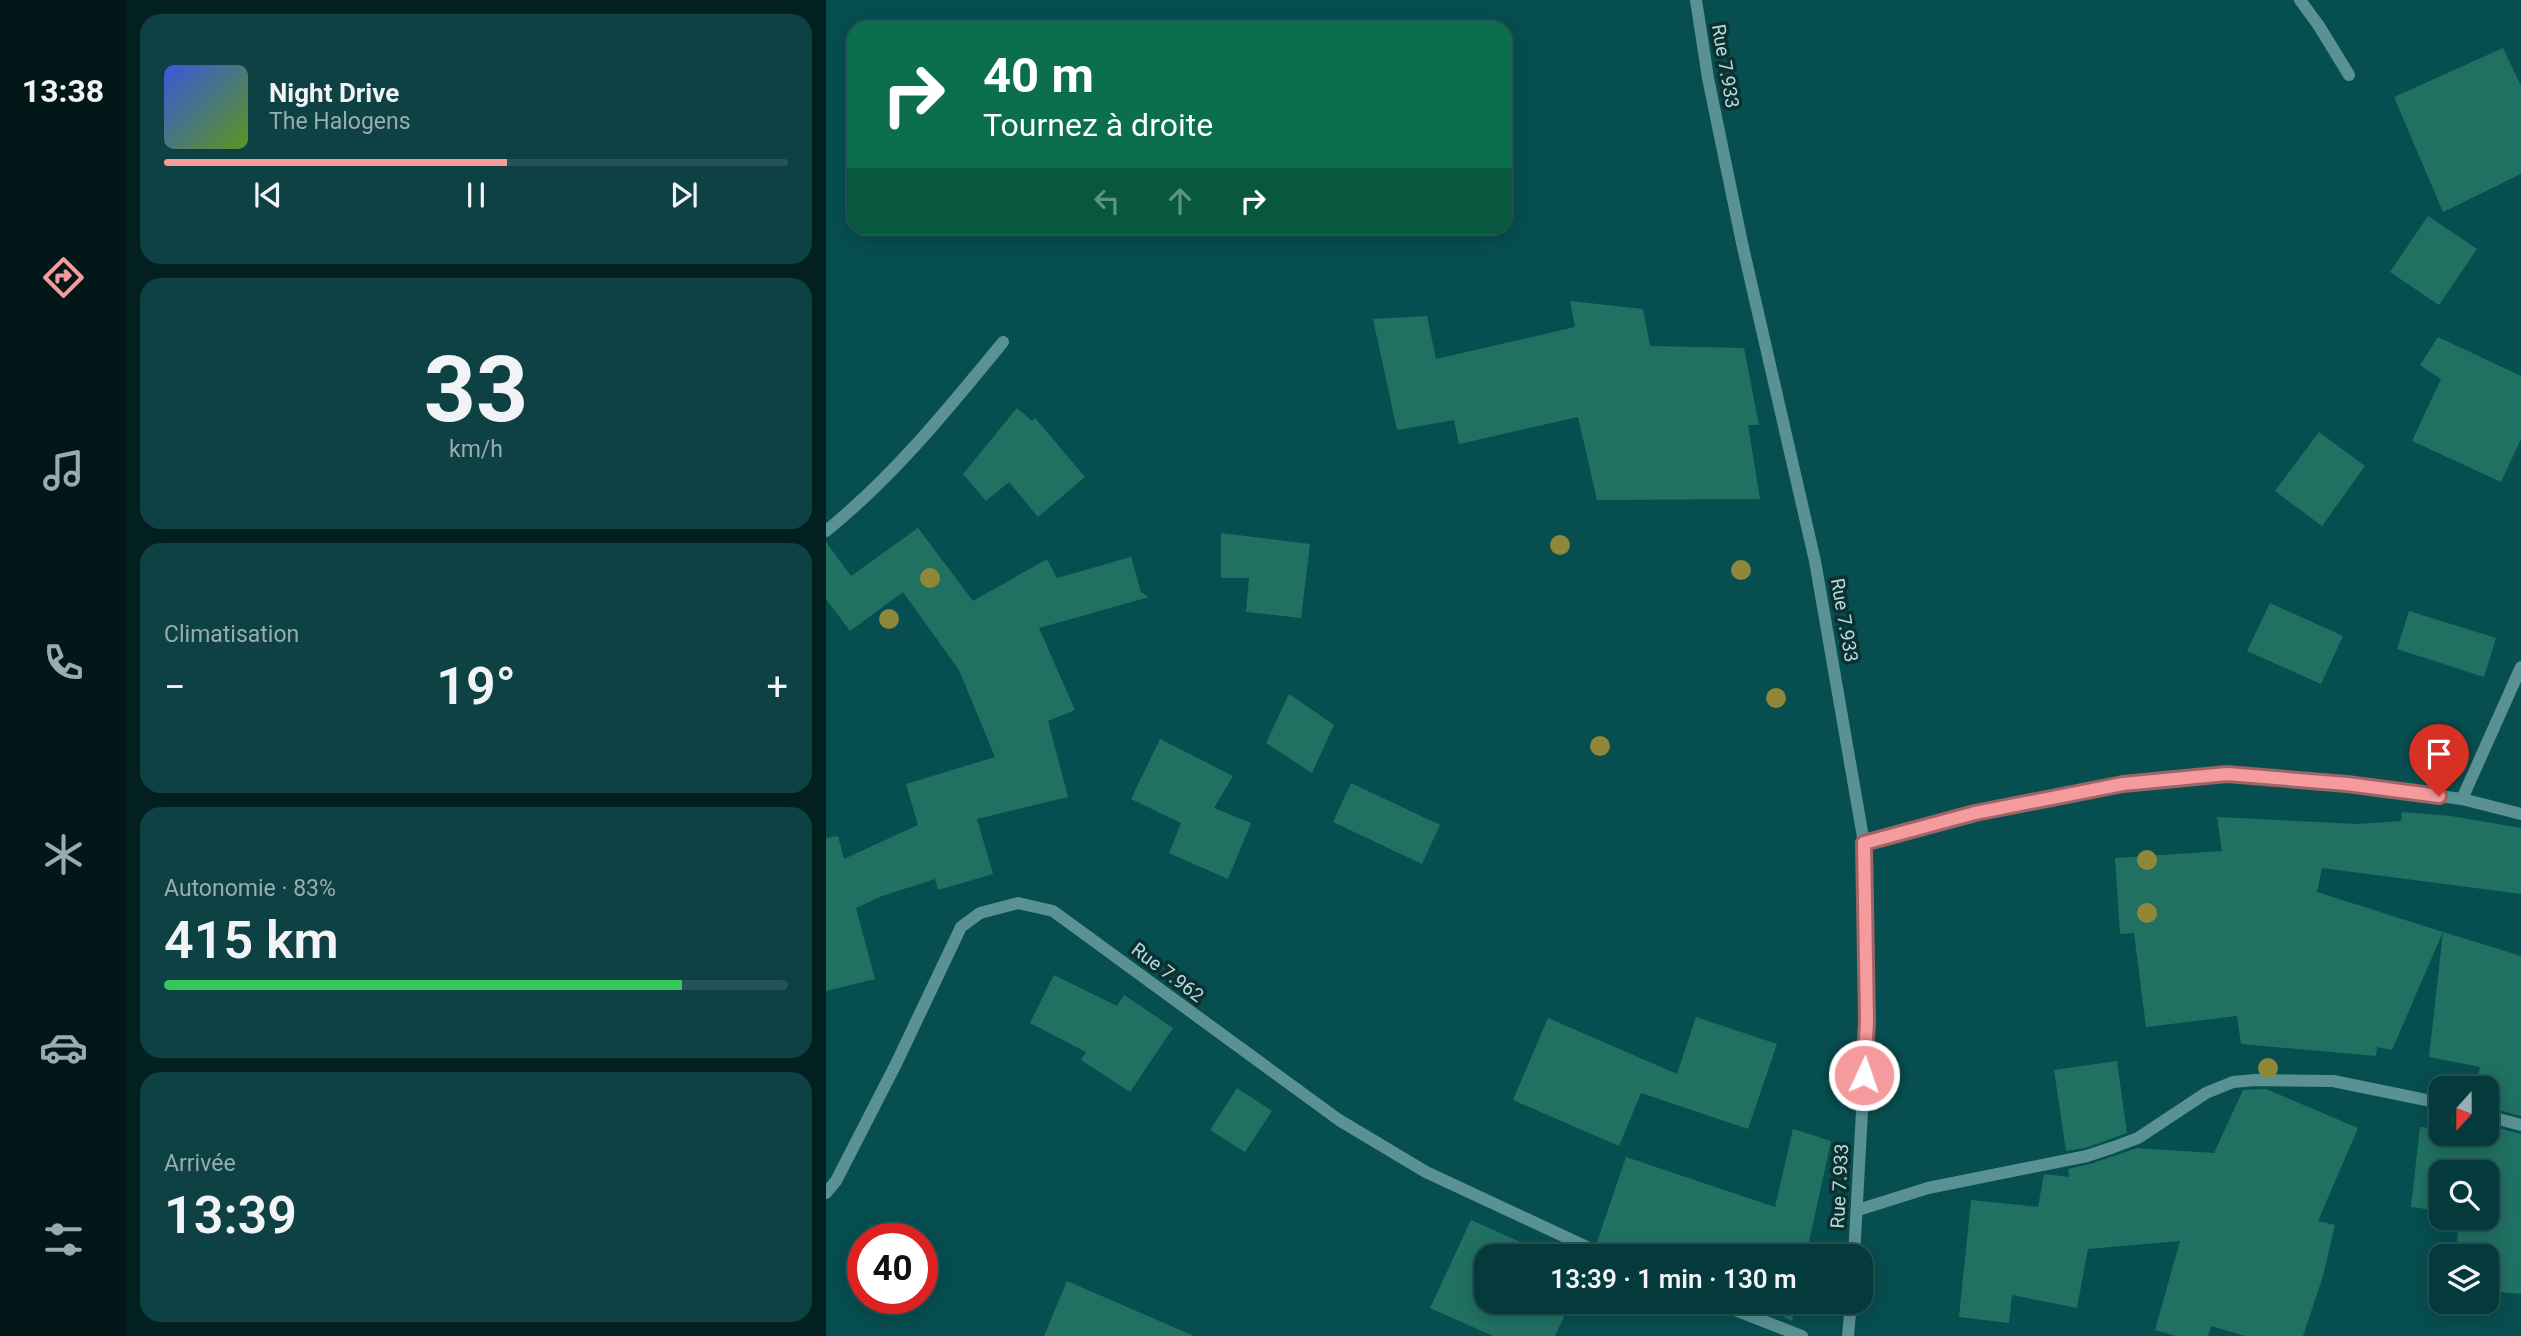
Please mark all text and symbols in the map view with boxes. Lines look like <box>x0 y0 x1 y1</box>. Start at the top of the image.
street label: Rue 7.933 <box>1707 22 1744 110</box>
text: 40 m <box>983 47 1094 104</box>
icon: right <box>868 49 959 140</box>
text: 13:38 <box>22 72 104 110</box>
text: Night Drive <box>269 78 399 108</box>
text: Tournez à droite <box>983 106 1213 144</box>
text: The Halogens <box>269 108 411 135</box>
icon: previous <box>249 176 287 214</box>
icon: pause <box>457 176 495 214</box>
icon: next <box>665 176 703 214</box>
icon: left <box>1088 182 1126 220</box>
icon: ahead <box>1161 182 1199 220</box>
icon: right <box>1234 182 1272 220</box>
icon: directions <box>39 253 88 302</box>
text: 33 <box>424 337 528 443</box>
text: km/h <box>449 436 503 463</box>
icon: music <box>39 446 88 495</box>
street label: Rue 7.933 <box>1826 576 1863 664</box>
text: Climatisation <box>164 621 299 648</box>
icon: phone <box>39 638 88 687</box>
text: 19° <box>436 656 516 717</box>
text: − <box>164 665 186 709</box>
text: + <box>766 665 788 709</box>
pin <box>2409 724 2469 796</box>
icon: arrive <box>2420 735 2458 773</box>
icon: climate <box>39 830 88 879</box>
text: Autonomie · 83% <box>164 875 336 902</box>
text: 415 km <box>164 910 339 971</box>
street label: Rue 7.962 <box>1127 938 1208 1007</box>
icon: car <box>39 1023 88 1072</box>
position arrow <box>1827 1038 1901 1112</box>
north arrow <box>2429 1076 2499 1146</box>
map controls <box>2429 1076 2499 1314</box>
street label: Rue 7.933 <box>1826 1143 1853 1229</box>
text: Arrivée <box>164 1150 236 1177</box>
button: search <box>2429 1160 2499 1230</box>
text: 13:39 <box>164 1185 297 1246</box>
icon: filters <box>39 1215 88 1264</box>
speed limit sign: 40 <box>847 1223 938 1314</box>
button: layers <box>2429 1244 2499 1314</box>
text: 13:39 · 1 min · 130 m <box>1550 1264 1797 1294</box>

